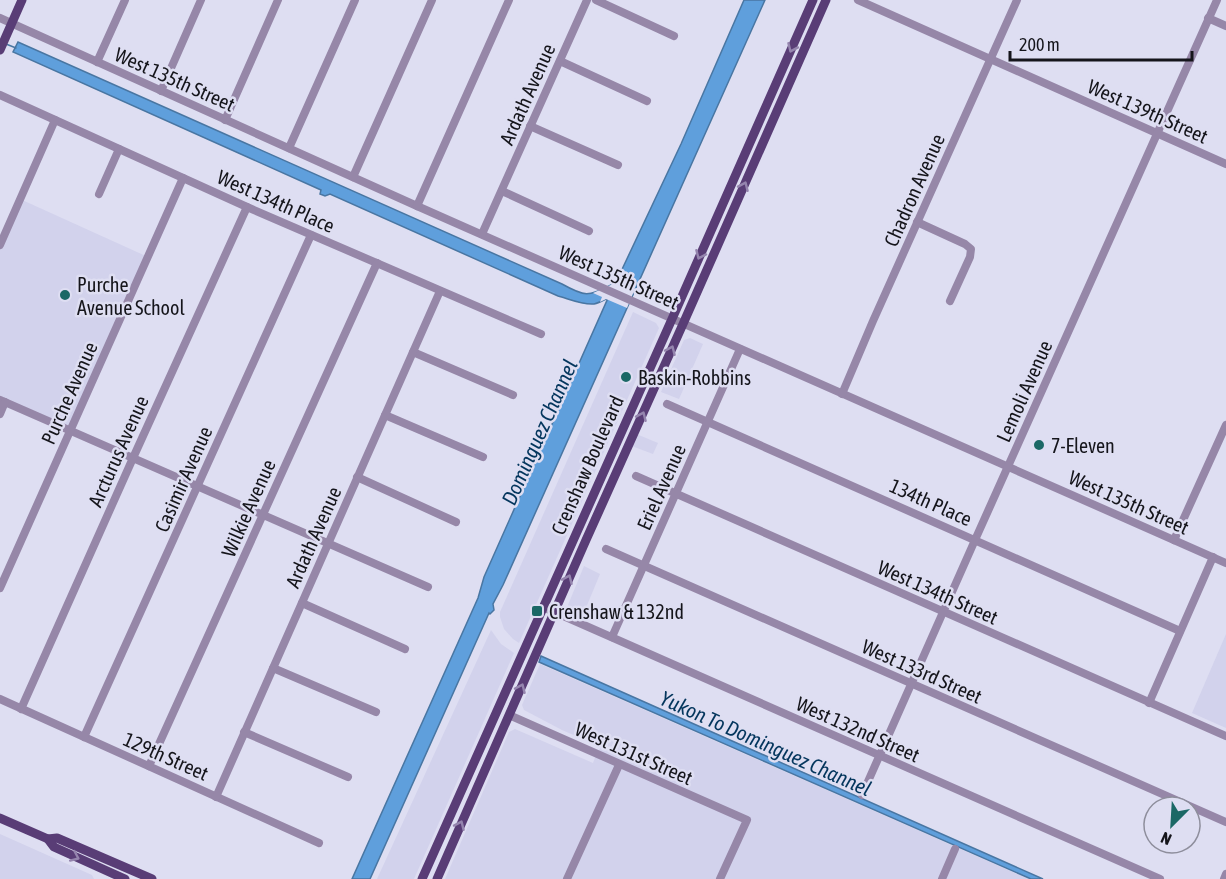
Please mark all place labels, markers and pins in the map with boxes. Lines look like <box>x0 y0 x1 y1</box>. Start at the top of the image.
place label: Purche Avenue School <box>77 273 185 319</box>
marker: Purche Avenue School <box>58 288 72 302</box>
place label: Baskin-Robbins <box>638 366 751 389</box>
marker: Baskin-Robbins <box>619 370 633 384</box>
place label: 7-Eleven <box>1051 434 1115 457</box>
marker: 7-Eleven <box>1032 438 1046 452</box>
place label: Crenshaw & 132nd <box>549 600 684 623</box>
marker: Crenshaw & 132nd <box>530 604 544 618</box>

